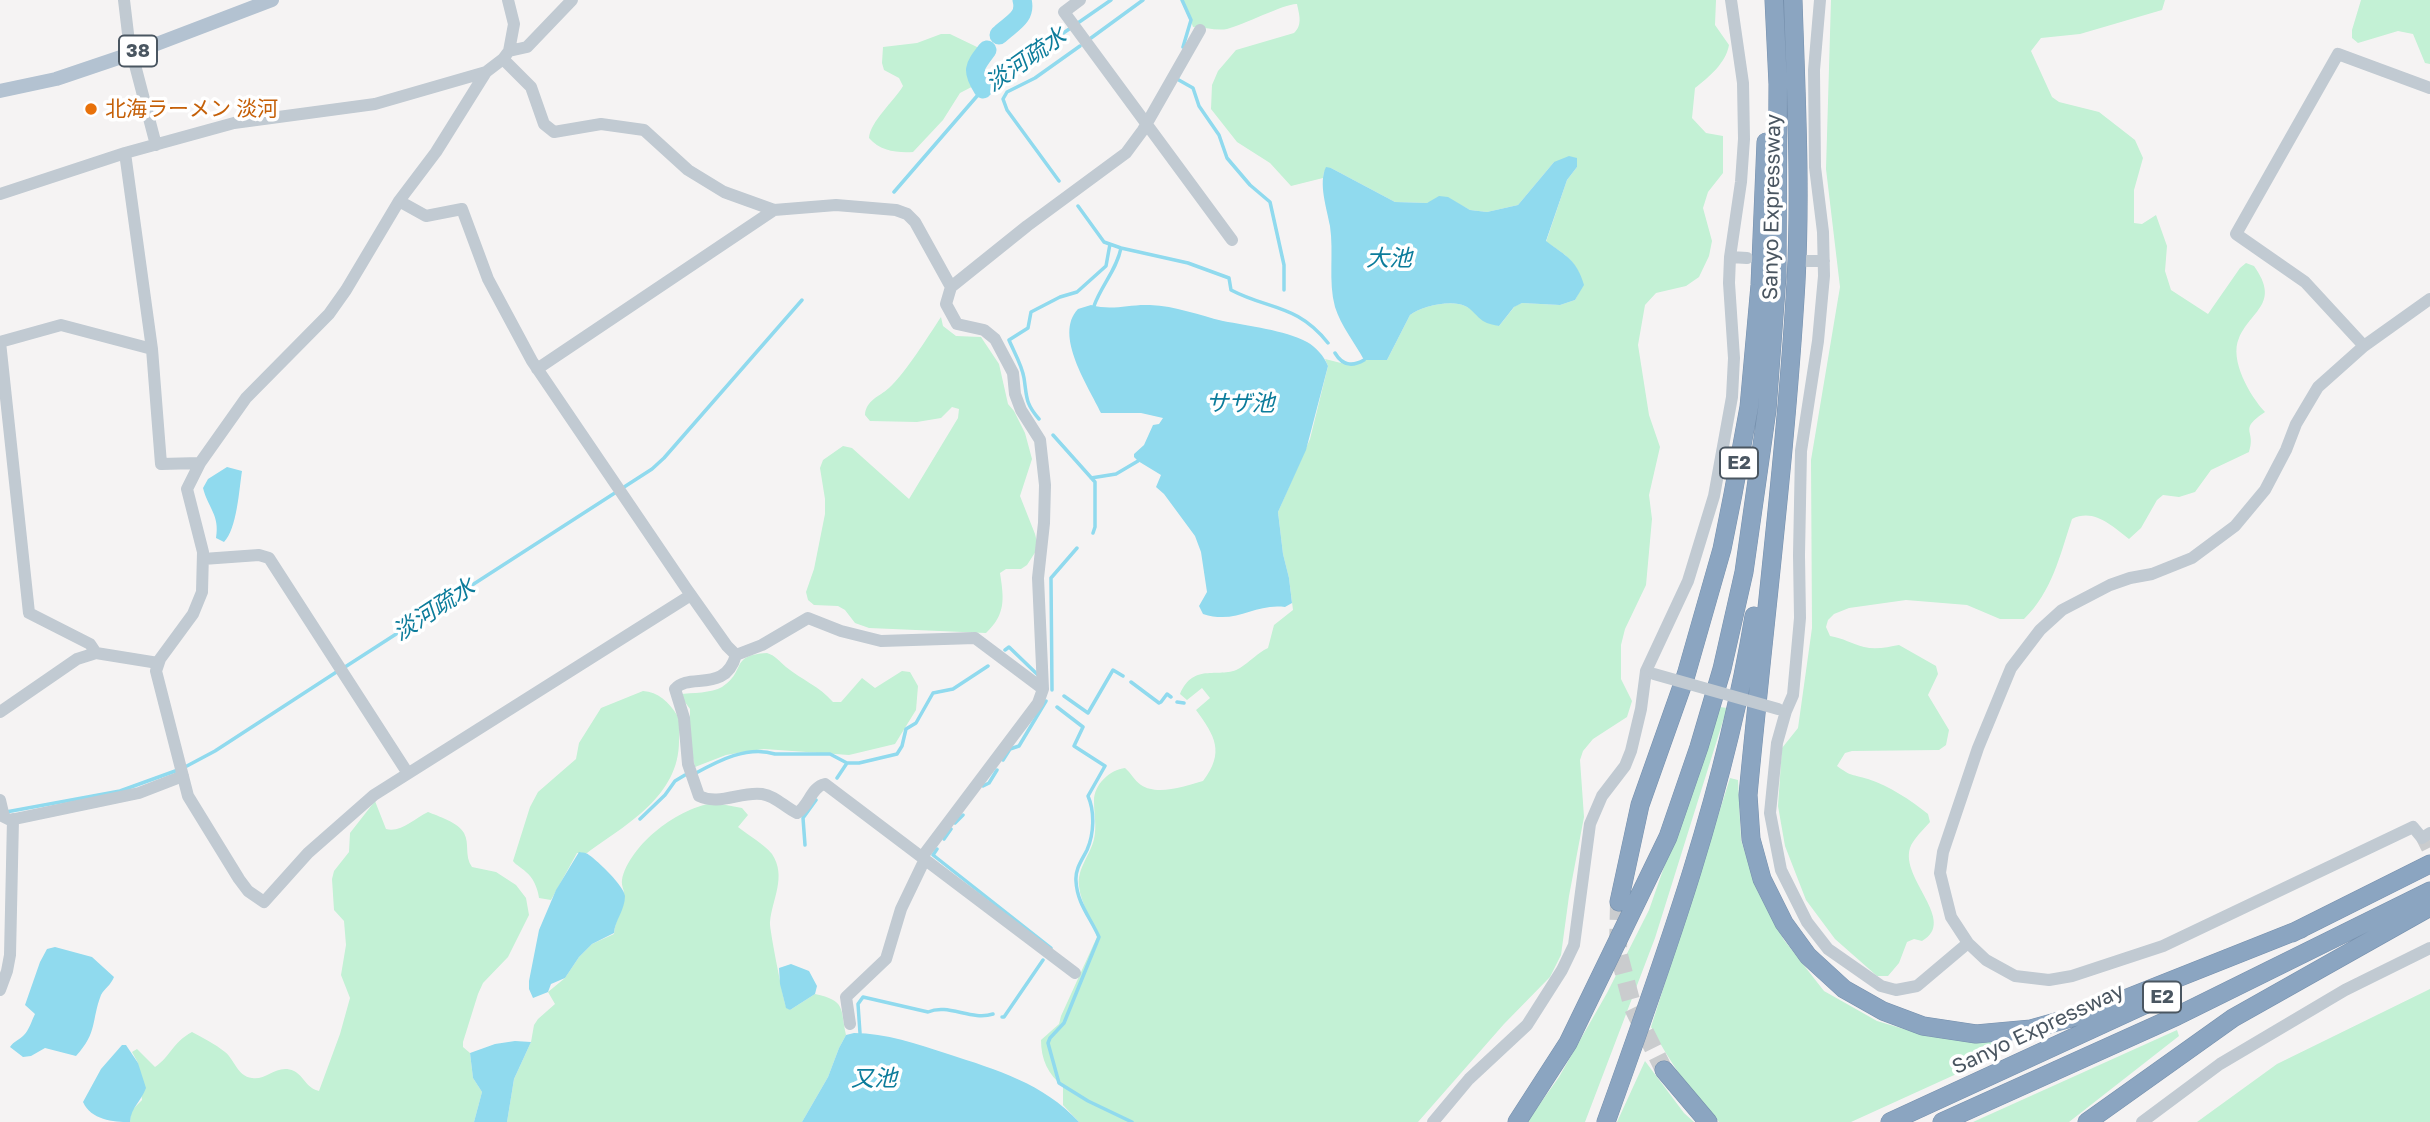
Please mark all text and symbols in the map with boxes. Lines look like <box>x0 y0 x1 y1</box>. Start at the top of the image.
water label: 淡河疏水 <box>980 22 1072 98</box>
road number: 38 <box>119 36 157 66</box>
place label: 北海ラーメン 淡河 <box>105 96 278 122</box>
marker: 北海ラーメン 淡河 <box>83 101 99 117</box>
street label: Sanyo Expressway <box>1758 114 1786 300</box>
water label: 大池 <box>1366 245 1412 273</box>
water label: サザ池 <box>1206 390 1274 418</box>
road number: E2 <box>1720 447 1758 478</box>
water label: 淡河疏水 <box>388 573 480 647</box>
street label: Sanyo Expressway <box>1948 978 2128 1080</box>
road number: E2 <box>2143 981 2181 1012</box>
water label: 又池 <box>851 1065 897 1093</box>

